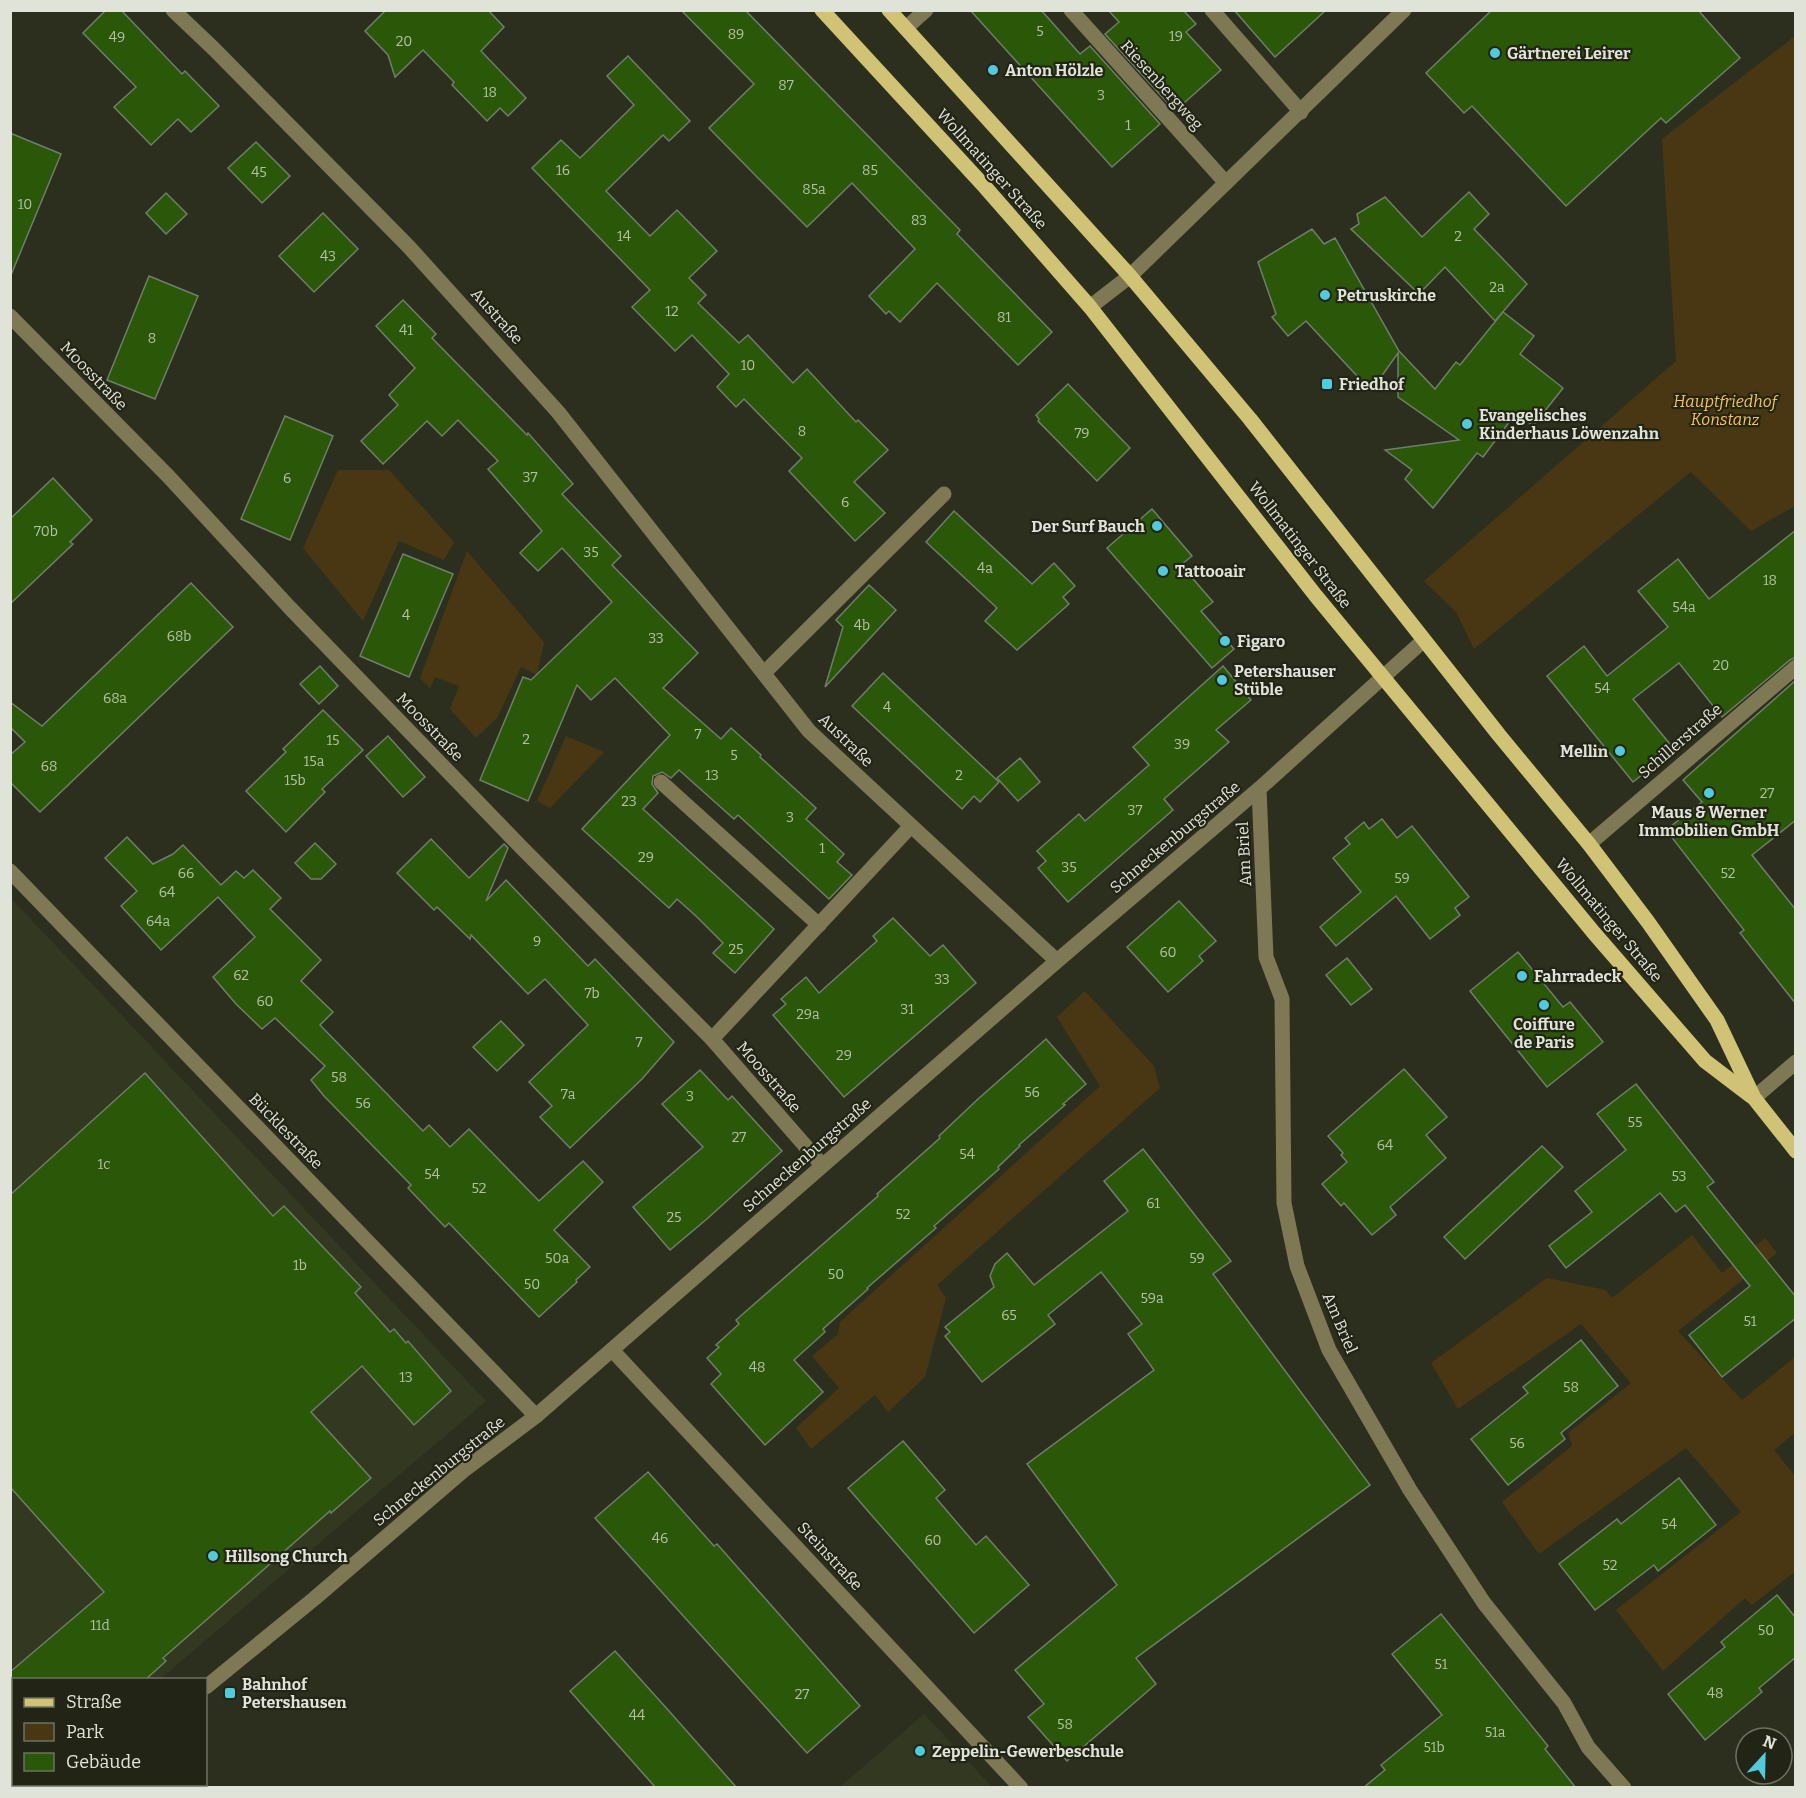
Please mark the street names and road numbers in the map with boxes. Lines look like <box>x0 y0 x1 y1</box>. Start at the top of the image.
street label: Riesenbergweg <box>1117 36 1207 134</box>
street label: Wollmatinger Straße <box>933 105 1051 233</box>
street label: Austraße <box>467 284 527 348</box>
street label: Moosstraße <box>57 338 131 414</box>
street label: Wollmatinger Straße <box>1245 478 1355 612</box>
street label: Moosstraße <box>393 689 467 765</box>
street label: Schillerstraße <box>1634 700 1726 782</box>
street label: Austraße <box>815 709 877 771</box>
street label: Schneckenburgstraße <box>1106 777 1244 897</box>
street label: Am Briel <box>1233 821 1255 887</box>
street label: Wollmatinger Straße <box>1552 854 1666 986</box>
street label: Moosstraße <box>733 1038 805 1116</box>
street label: Bücklestraße <box>245 1089 327 1173</box>
street label: Schneckenburgstraße <box>739 1094 875 1216</box>
street label: Am Briel <box>1319 1290 1361 1357</box>
street label: Schneckenburgstraße <box>369 1412 509 1530</box>
street label: Steinstraße <box>794 1518 866 1594</box>

